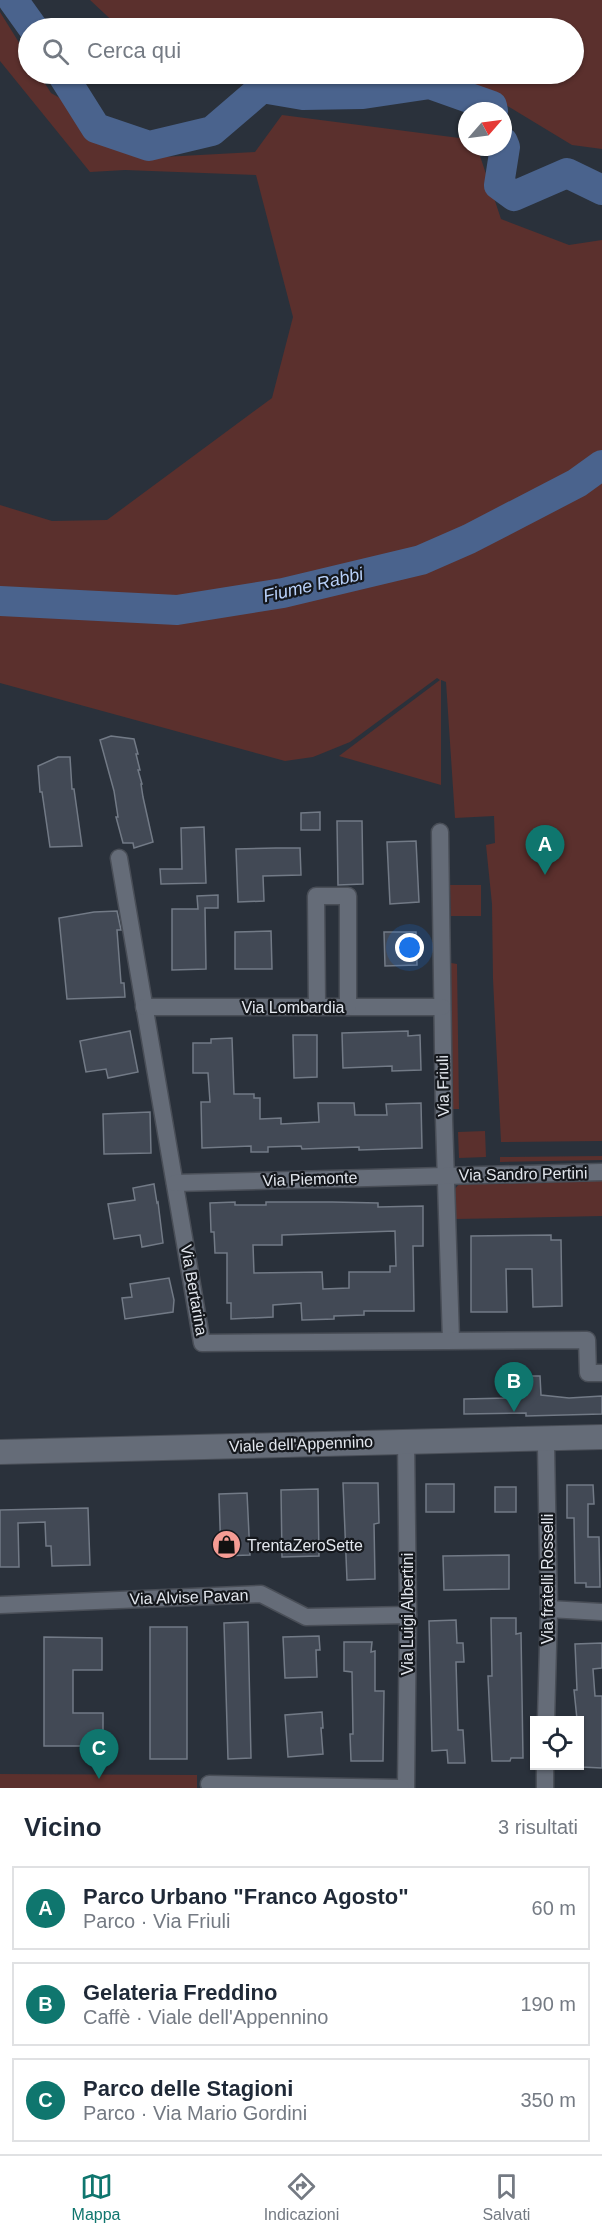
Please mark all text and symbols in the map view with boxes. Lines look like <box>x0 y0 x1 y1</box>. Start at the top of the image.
search box <box>18 18 584 84</box>
icon: search <box>39 35 72 68</box>
text: Cerca qui <box>87 38 181 63</box>
north arrow <box>458 102 512 156</box>
water label: Fiume Rabbi <box>261 564 366 606</box>
pin: A <box>526 826 564 875</box>
your location <box>395 933 424 962</box>
street label: Via Lombardia <box>242 999 345 1016</box>
street label: Via Friuli <box>434 1055 452 1117</box>
street label: Via Sandro Pertini <box>459 1164 587 1184</box>
street label: Via Piemonte <box>262 1169 358 1189</box>
street label: Via Bertarina <box>178 1243 210 1337</box>
pin: B <box>494 1362 534 1412</box>
street label: Viale dell'Appennino <box>229 1433 373 1455</box>
street label: Via fratelli Rosselli <box>539 1514 556 1644</box>
shop icon: TrentaZeroSette <box>210 1529 242 1561</box>
place label: TrentaZeroSette <box>247 1537 363 1554</box>
street label: Via Luigi Albertini <box>399 1553 416 1675</box>
street label: Via Alvise Pavan <box>129 1586 249 1608</box>
map controls <box>530 1716 584 1770</box>
button: locate <box>530 1716 584 1770</box>
pin: C <box>80 1730 118 1779</box>
text: Vicino <box>24 1812 102 1842</box>
text: 3 risultati <box>498 1816 578 1838</box>
text: Parco Urbano "Franco Agosto" <box>83 1884 409 1909</box>
text: A <box>38 1897 53 1919</box>
text: 60 m <box>532 1897 576 1919</box>
text: Parco · Via Friuli <box>83 1910 230 1932</box>
text: Gelateria Freddino <box>83 1980 277 2005</box>
text: B <box>38 1993 53 2015</box>
text: 190 m <box>520 1993 576 2015</box>
text: Caffè · Viale dell'Appennino <box>83 2006 328 2028</box>
text: Parco delle Stagioni <box>83 2076 293 2101</box>
text: C <box>38 2089 53 2111</box>
text: 350 m <box>520 2089 576 2111</box>
text: Parco · Via Mario Gordini <box>83 2102 307 2124</box>
tab: Mappa <box>72 2170 120 2224</box>
tab: Indicazioni <box>264 2170 339 2224</box>
tab: Salvati <box>482 2170 530 2224</box>

